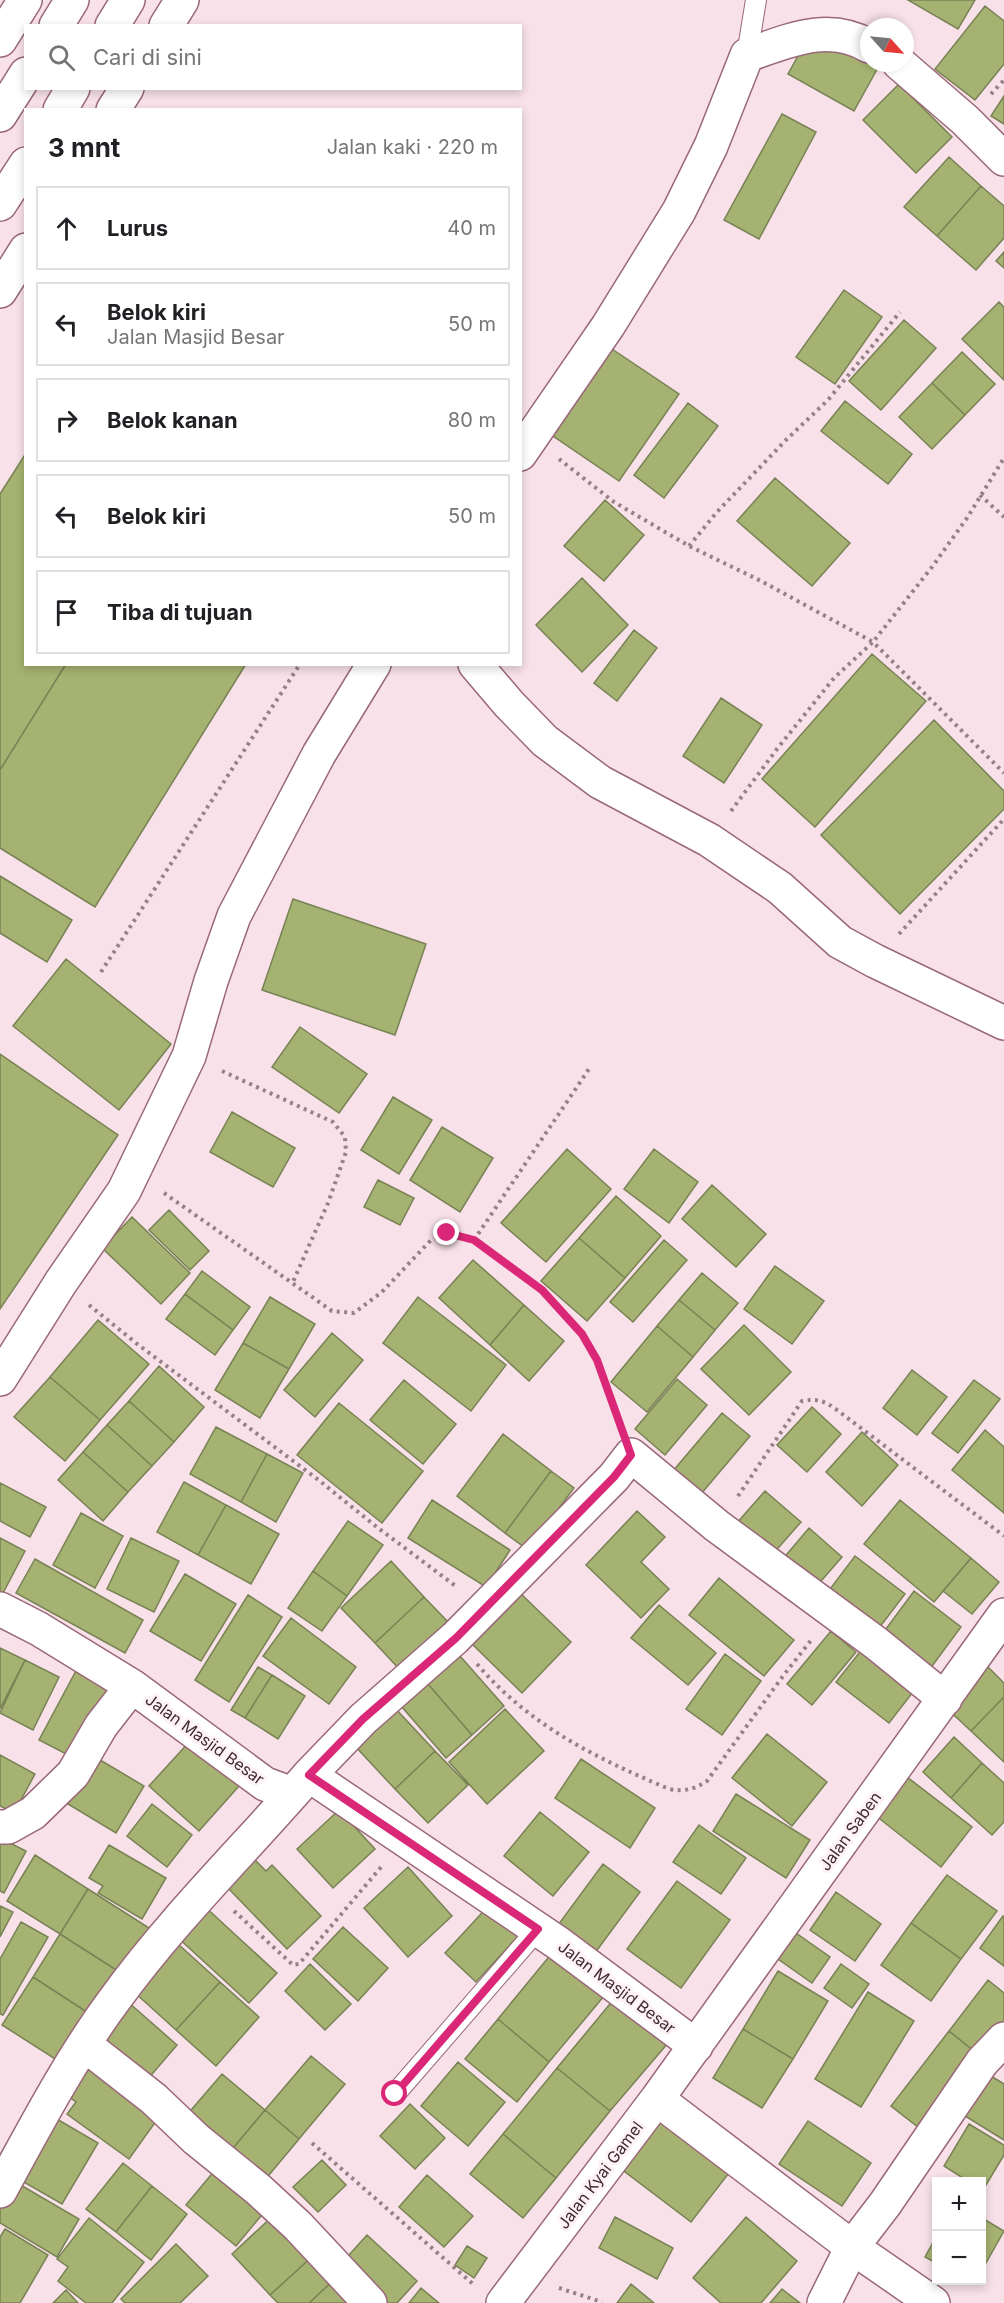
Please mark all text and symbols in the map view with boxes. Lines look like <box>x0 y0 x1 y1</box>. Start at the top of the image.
north arrow <box>860 18 914 72</box>
search box <box>24 24 522 90</box>
icon: search <box>45 41 78 74</box>
text: Cari di sini <box>93 44 202 70</box>
text: 3 mnt <box>48 132 120 163</box>
text: Jalan kaki · 220 m <box>327 135 498 159</box>
icon: ahead <box>50 212 83 245</box>
text: Lurus <box>107 215 168 241</box>
text: 40 m <box>447 216 496 240</box>
text: Belok kiri <box>107 299 206 325</box>
icon: left <box>50 308 83 341</box>
text: 50 m <box>448 312 496 336</box>
text: Jalan Masjid Besar <box>107 325 285 349</box>
icon: right <box>50 404 83 437</box>
text: Belok kanan <box>107 407 238 433</box>
text: 80 m <box>448 408 496 432</box>
icon: left <box>50 500 83 533</box>
text: Belok kiri <box>107 503 206 529</box>
text: 50 m <box>448 504 496 528</box>
icon: arrive <box>50 596 83 629</box>
text: Tiba di tujuan <box>107 599 253 625</box>
route end <box>433 1219 459 1245</box>
street label: Jalan Masjid Besar <box>142 1689 268 1789</box>
street label: Jalan Saben <box>815 1788 885 1874</box>
street label: Jalan Masjid Besar <box>554 1936 680 2038</box>
route start <box>381 2080 407 2106</box>
street label: Jalan Kyai Gamel <box>553 2117 647 2233</box>
map controls <box>932 2177 986 2285</box>
button: + <box>932 2177 986 2231</box>
button: − <box>932 2231 986 2285</box>

